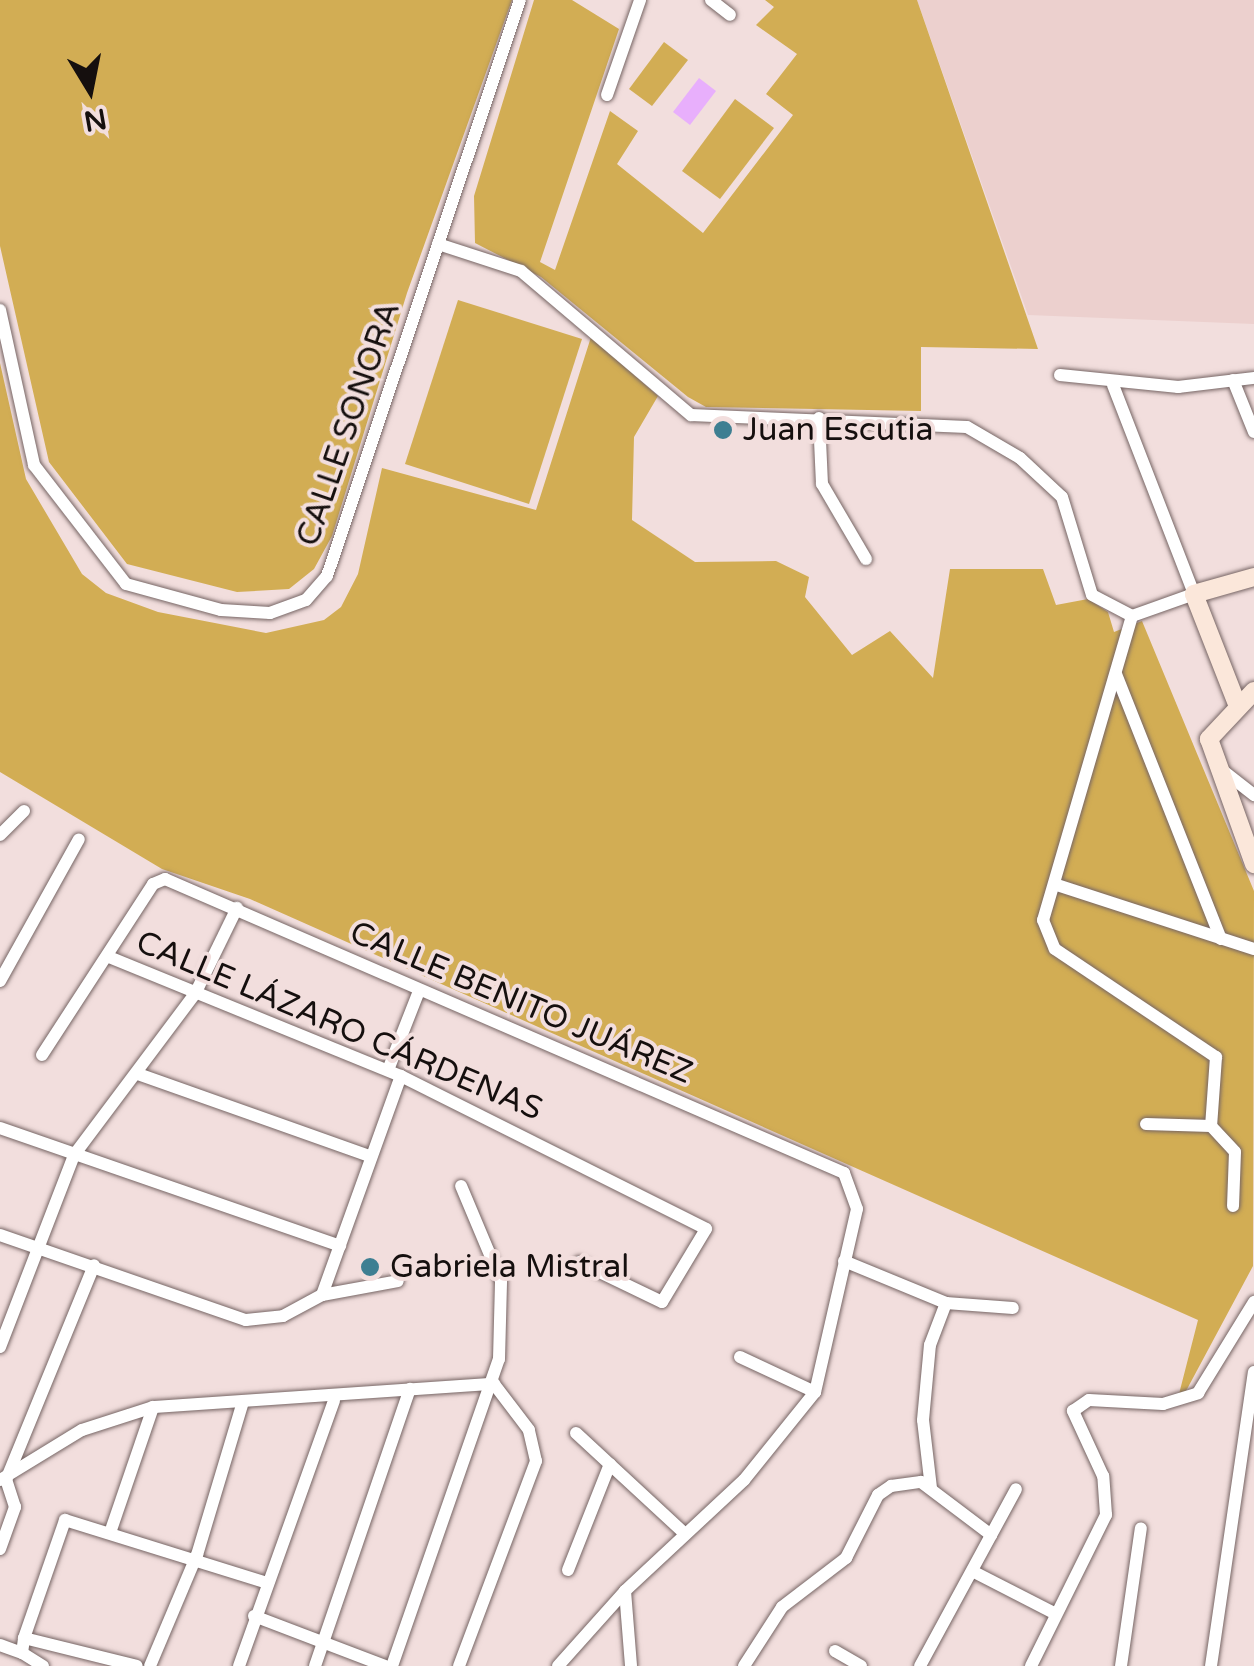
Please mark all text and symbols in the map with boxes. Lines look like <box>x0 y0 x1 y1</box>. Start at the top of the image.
north arrow <box>40 40 140 140</box>
text: N <box>81 101 109 138</box>
street label: CALLE SONORA <box>289 297 409 551</box>
place label: Juan Escutia <box>743 411 933 449</box>
marker: Juan Escutia <box>712 419 734 441</box>
street label: CALLE BENITO JUÁREZ <box>344 913 698 1093</box>
street label: CALLE LÁZARO CÁRDENAS <box>130 923 548 1129</box>
place label: Gabriela Mistral <box>390 1248 629 1286</box>
marker: Gabriela Mistral <box>359 1256 381 1278</box>

